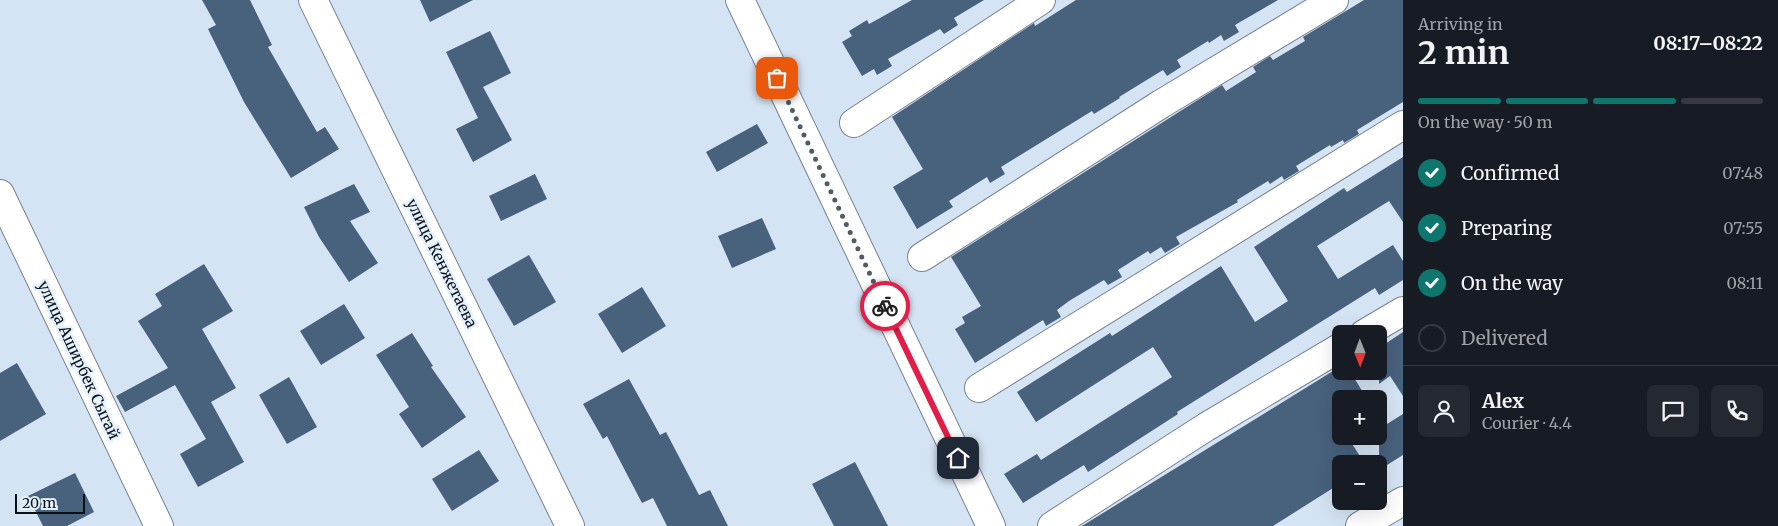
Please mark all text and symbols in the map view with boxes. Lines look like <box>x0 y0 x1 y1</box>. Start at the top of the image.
text: Arriving in <box>1418 14 1503 34</box>
text: 08:17–08:22 <box>1653 31 1763 55</box>
text: 2 min <box>1418 33 1509 73</box>
pin <box>756 57 798 99</box>
icon: bag <box>763 64 791 92</box>
text: On the way · 50 m <box>1418 112 1553 132</box>
icon: check <box>1418 159 1446 187</box>
text: Confirmed <box>1461 161 1559 185</box>
text: 07:48 <box>1722 163 1763 183</box>
street label: улица Кенжетаева <box>402 195 482 331</box>
icon: check <box>1418 214 1446 242</box>
text: Preparing <box>1461 216 1552 240</box>
text: 07:55 <box>1723 218 1763 238</box>
icon: check <box>1418 269 1446 297</box>
text: On the way <box>1461 271 1563 295</box>
text: 08:11 <box>1726 273 1763 293</box>
street label: улица Аширбек Сыгай <box>34 278 124 442</box>
courier <box>860 281 910 331</box>
icon: bike <box>871 292 899 320</box>
north arrow <box>1332 325 1388 380</box>
map controls <box>1332 325 1387 510</box>
text: Delivered <box>1461 326 1548 350</box>
button: person <box>1418 385 1470 437</box>
button: chat <box>1647 385 1699 437</box>
button: phone <box>1711 385 1763 437</box>
text: Alex <box>1482 389 1524 413</box>
button: + <box>1332 390 1387 445</box>
text: Courier · 4.4 <box>1482 413 1572 433</box>
pin <box>937 437 979 479</box>
icon: home <box>944 444 972 472</box>
button: − <box>1332 455 1387 510</box>
scale bar <box>15 491 85 514</box>
text: 20 m <box>22 494 56 512</box>

